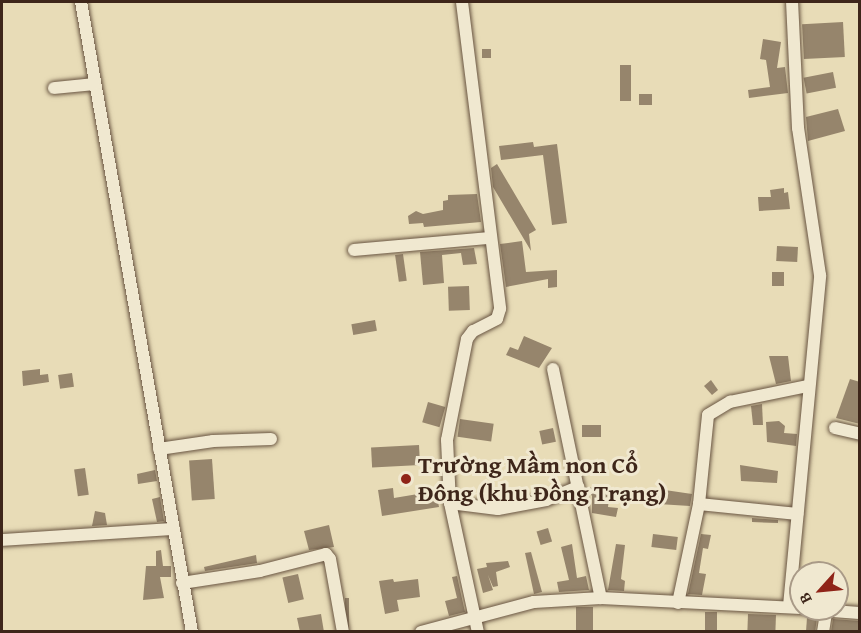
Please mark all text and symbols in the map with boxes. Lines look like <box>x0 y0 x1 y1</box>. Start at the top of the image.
place label: Trường Mầm non Cổ Đông (khu Đồng Trạng) <box>418 451 666 507</box>
marker: Trường Mầm non Cổ Đông (khu Đồng Trạng) <box>399 472 413 486</box>
north arrow <box>789 561 849 621</box>
text: B <box>792 588 818 608</box>

